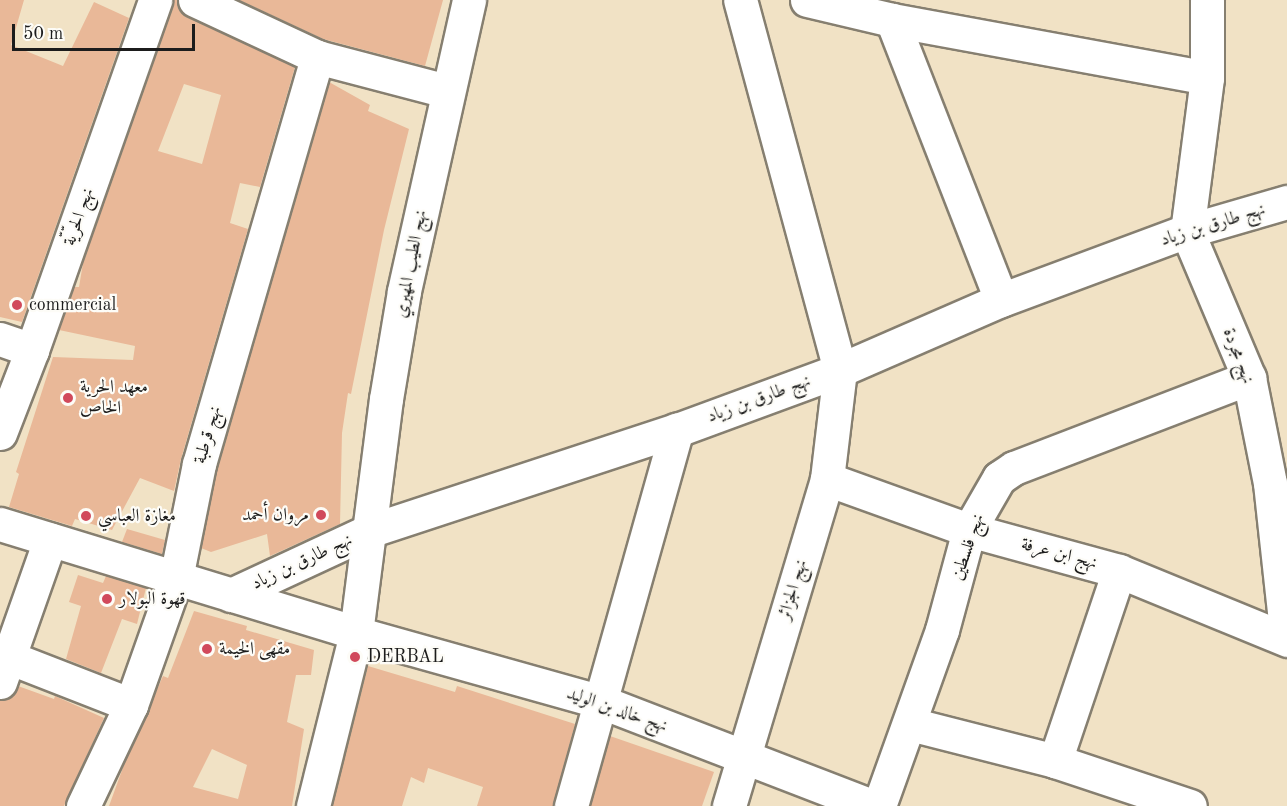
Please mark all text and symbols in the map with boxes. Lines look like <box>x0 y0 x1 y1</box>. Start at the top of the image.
scale bar <box>15 12 198 50</box>
text: 50 m <box>23 25 63 43</box>
street label: نهج الحرّيّة <box>59 185 99 249</box>
street label: نهج طارق بن زياد <box>1158 199 1268 251</box>
street label: نهج الطيب المهيري <box>390 208 432 320</box>
place label: commercial <box>29 294 116 316</box>
marker: commercial <box>10 298 24 312</box>
street label: نهج مجردة <box>1218 325 1258 387</box>
street label: نهج طارق بن زياد <box>704 370 814 428</box>
place label: معهد الحرية الخاص <box>80 377 148 420</box>
marker: معهد الحرية الخاص <box>61 391 75 405</box>
street label: نهج قرطبة <box>189 404 227 466</box>
place label: مروان أحمد <box>242 504 309 526</box>
place label: مغازة العباسي <box>98 505 176 527</box>
marker: مروان أحمد <box>314 508 328 522</box>
marker: مغازة العباسي <box>79 509 93 523</box>
street label: نهج فلسطين <box>947 511 989 583</box>
street label: نهج طارق بن زياد <box>248 529 356 595</box>
street label: نهج ابن عرفة <box>1019 534 1099 574</box>
street label: نهج الجزائر <box>774 557 812 623</box>
place label: قهوة البولار <box>119 588 186 610</box>
marker: قهوة البولار <box>100 592 114 606</box>
place label: مقهى الخيمة <box>219 638 290 660</box>
marker: مقهى الخيمة <box>200 642 214 656</box>
place label: DERBAL <box>367 646 444 668</box>
marker: DERBAL <box>348 650 362 664</box>
street label: نهج خالد بن الوليد <box>564 683 670 737</box>

